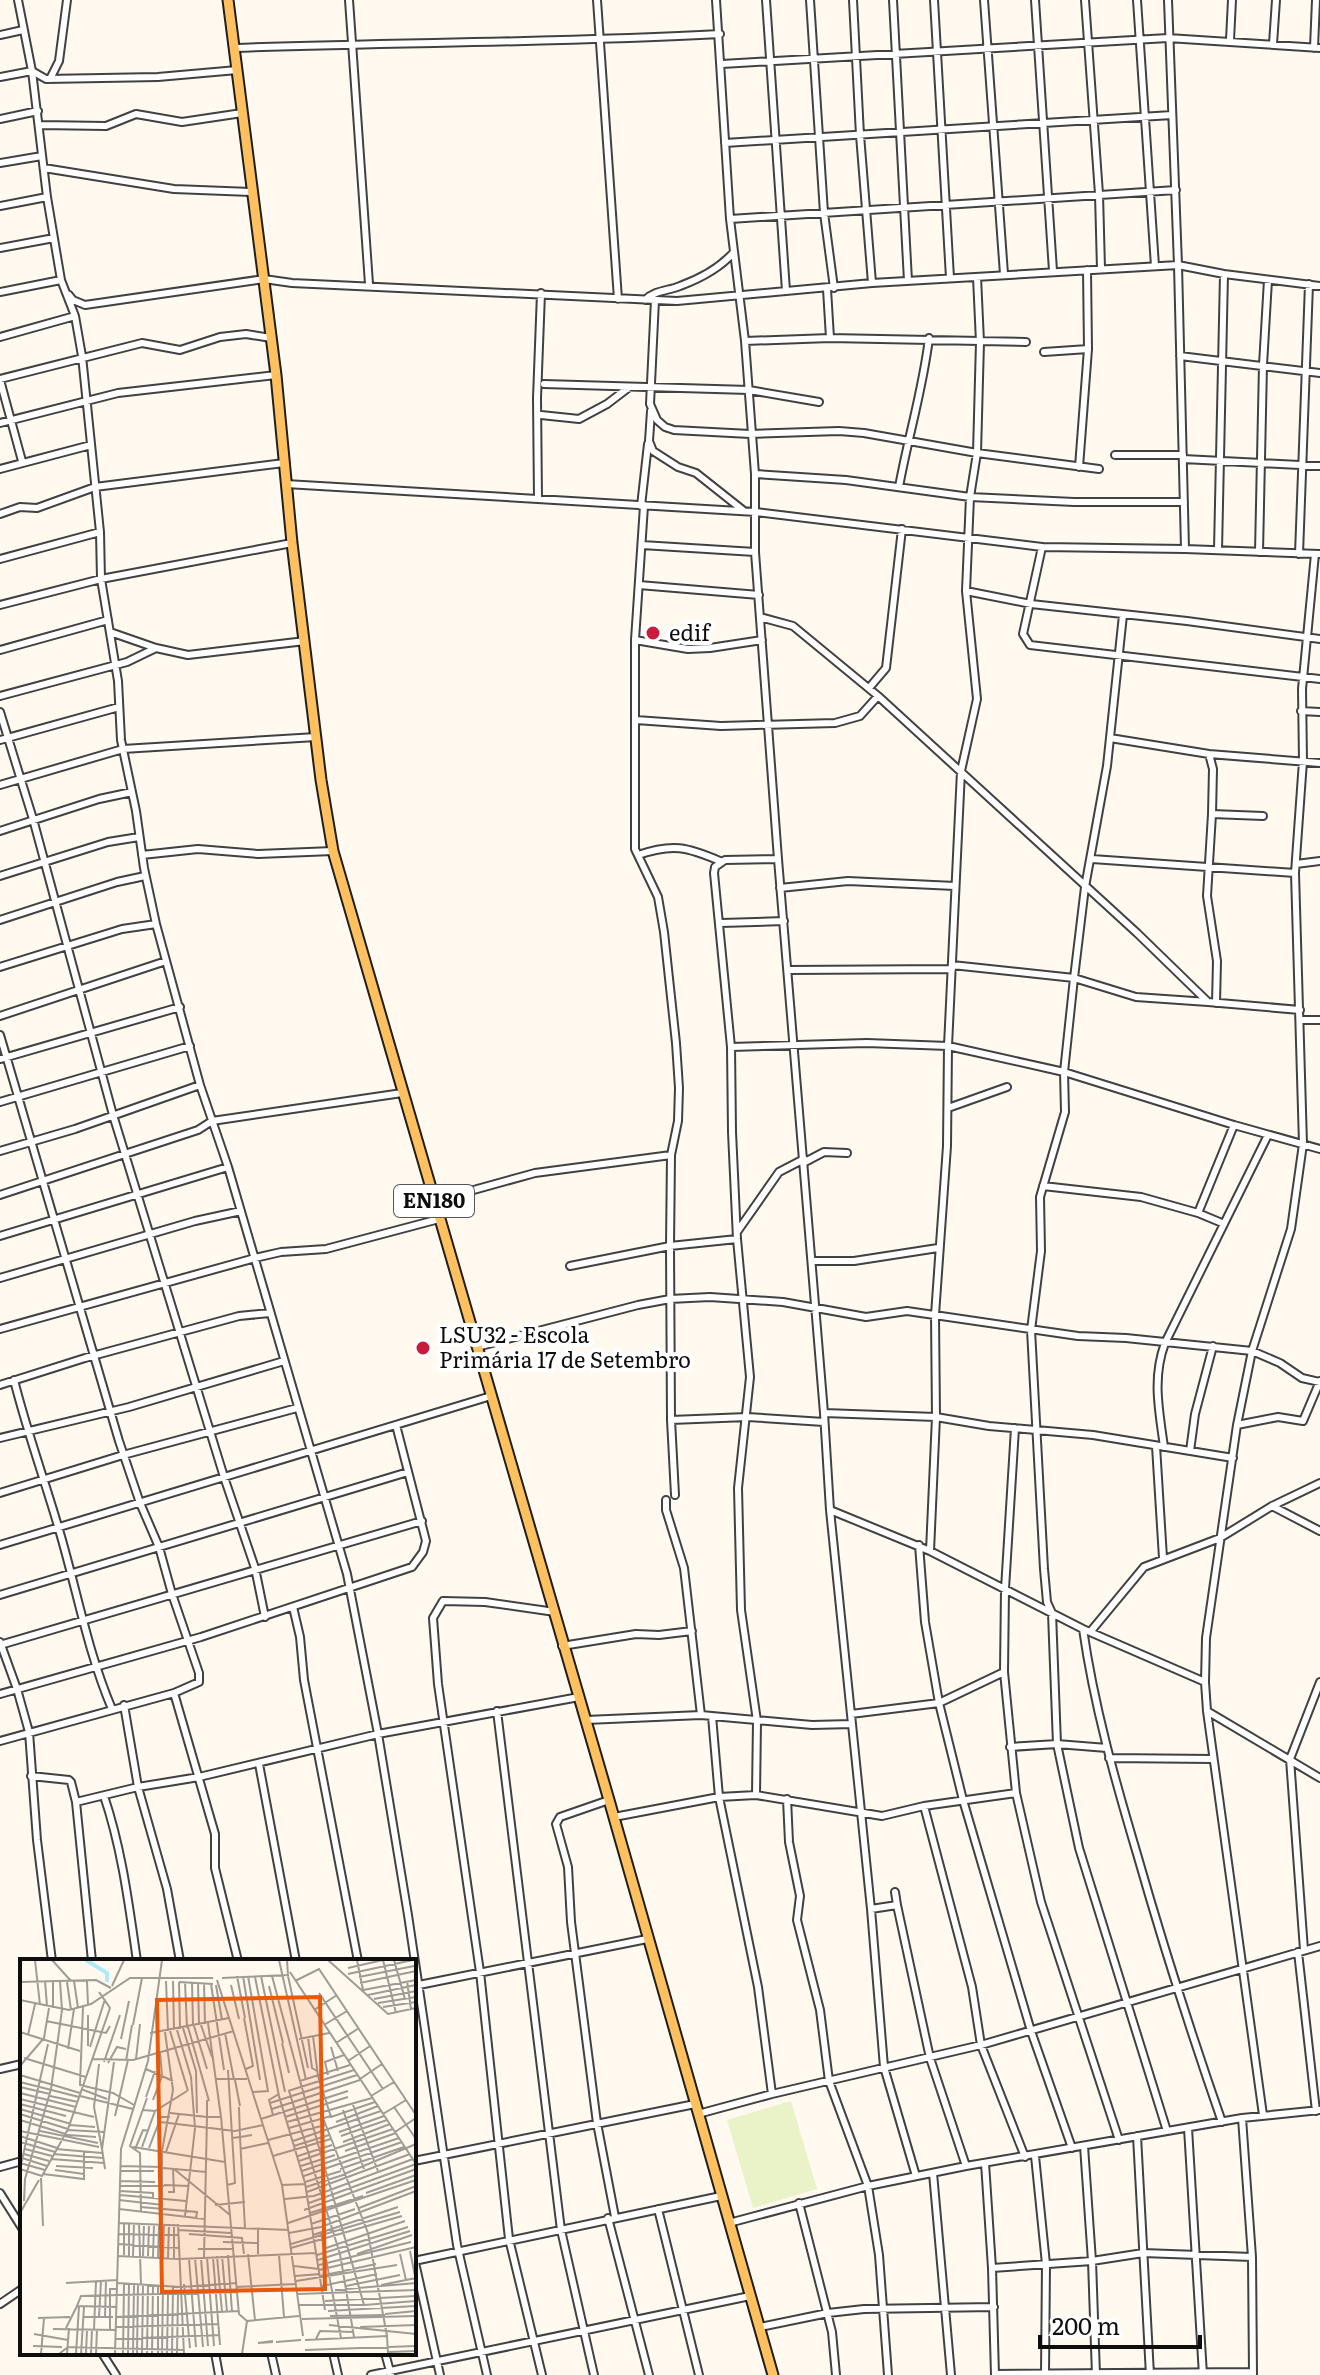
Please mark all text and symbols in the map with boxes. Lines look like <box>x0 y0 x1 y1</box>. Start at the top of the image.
place label: edif <box>669 615 711 648</box>
marker: edif <box>644 624 662 642</box>
road number: EN180 <box>394 1185 474 1217</box>
place label: LSU32 - Escola Primária 17 de Setembro <box>439 1317 691 1375</box>
marker: LSU32 - Escola Primária 17 de Setembro <box>414 1339 432 1357</box>
inset map <box>20 1959 416 2355</box>
scale bar <box>1040 2299 1200 2349</box>
text: 200 m <box>1052 2307 1120 2342</box>

